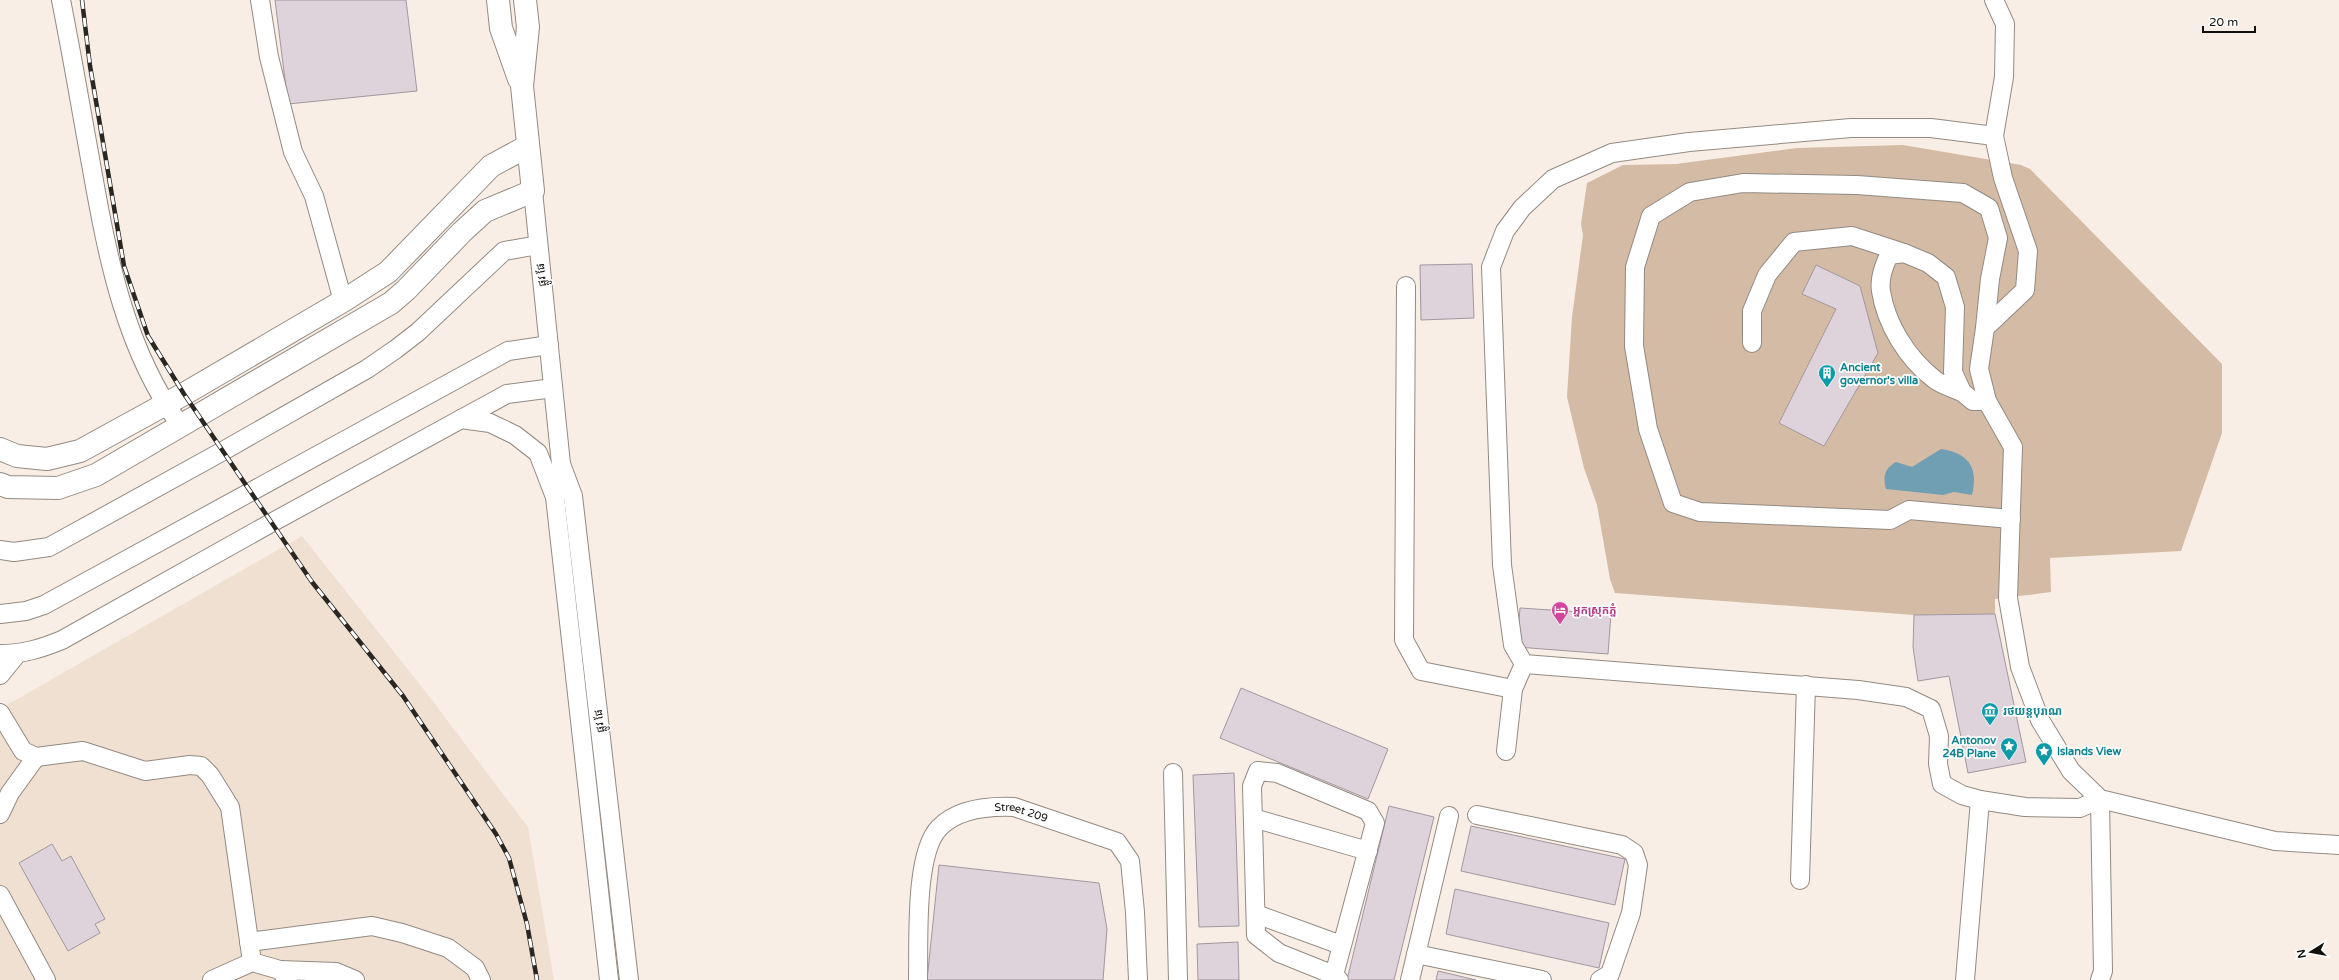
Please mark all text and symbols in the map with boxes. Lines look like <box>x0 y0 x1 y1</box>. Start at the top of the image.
scale bar <box>2203 8 2255 34</box>
text: 20 m <box>2209 15 2238 29</box>
street label: ផ្លូវ ផែ <box>534 262 552 287</box>
place label: Ancient governor's villa <box>1840 361 1918 388</box>
building icon: Ancient governor's villa <box>1817 363 1837 388</box>
hotel icon: អ្នកស្រុកភ្នំ <box>1550 600 1570 625</box>
place label: អ្នកស្រុកភ្នំ <box>1573 603 1617 617</box>
museum icon: រថយន្តបុរាណ <box>1980 701 2000 726</box>
place label: រថយន្តបុរាណ <box>2003 705 2062 718</box>
street label: ផ្លូវ ផែ <box>592 708 611 733</box>
place label: Antonov 24B Plane <box>1943 734 1997 760</box>
place icon: Antonov 24B Plane <box>1999 736 2019 761</box>
place icon: Islands View <box>2034 741 2054 766</box>
place label: Islands View <box>2057 745 2121 758</box>
street label: Street 209 <box>994 801 1050 825</box>
north arrow <box>2291 932 2331 972</box>
text: N <box>2294 948 2309 959</box>

